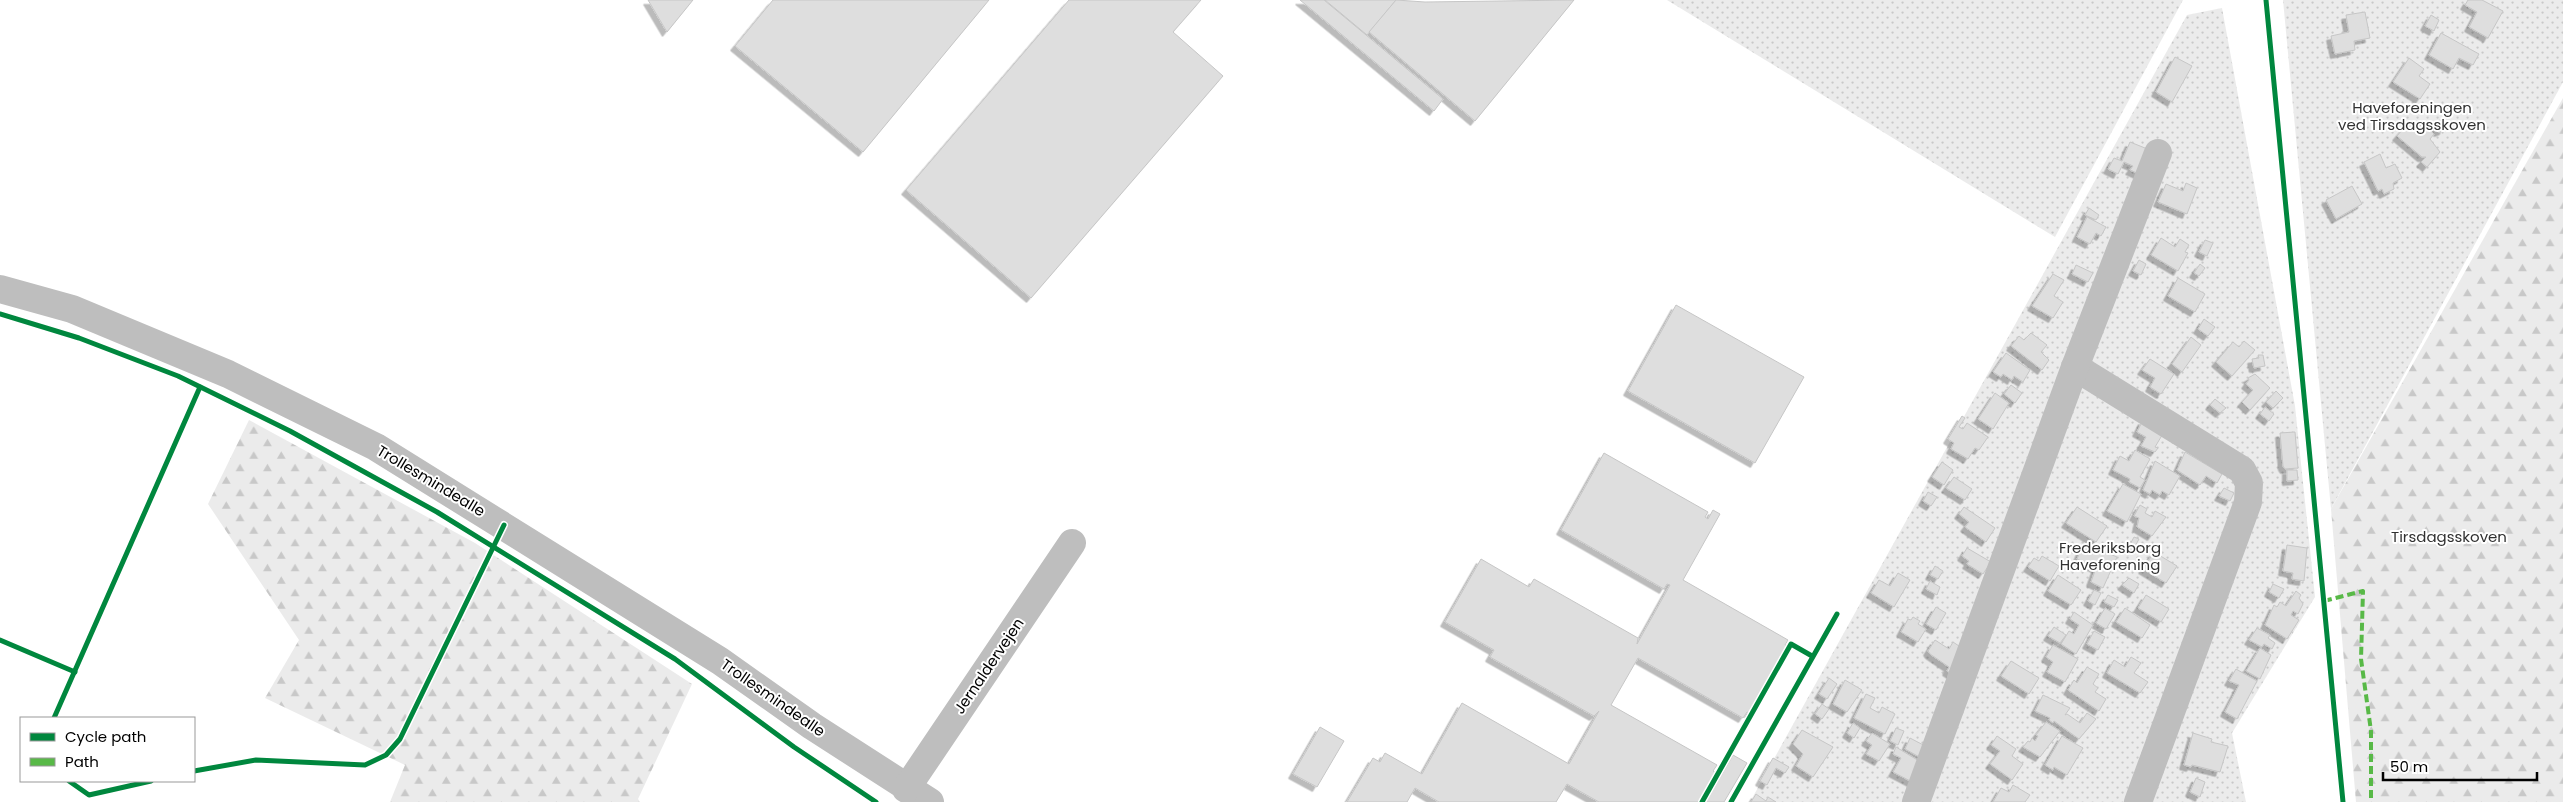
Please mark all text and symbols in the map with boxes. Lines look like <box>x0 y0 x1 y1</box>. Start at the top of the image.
park label: Haveforeningen ved Tirsdagsskoven <box>2338 97 2486 135</box>
street label: Trollesmindealle <box>373 440 489 521</box>
park label: Tirsdagsskoven <box>2391 526 2507 547</box>
park label: Frederiksborg Haveforening <box>2059 537 2161 575</box>
street label: Jernaldervejen <box>949 614 1029 718</box>
street label: Trollesmindealle <box>717 654 830 741</box>
legend <box>20 717 195 782</box>
text: Cycle path <box>65 726 146 747</box>
scale bar <box>2383 750 2537 782</box>
text: Path <box>65 751 99 772</box>
text: 50 m <box>2390 756 2428 777</box>

